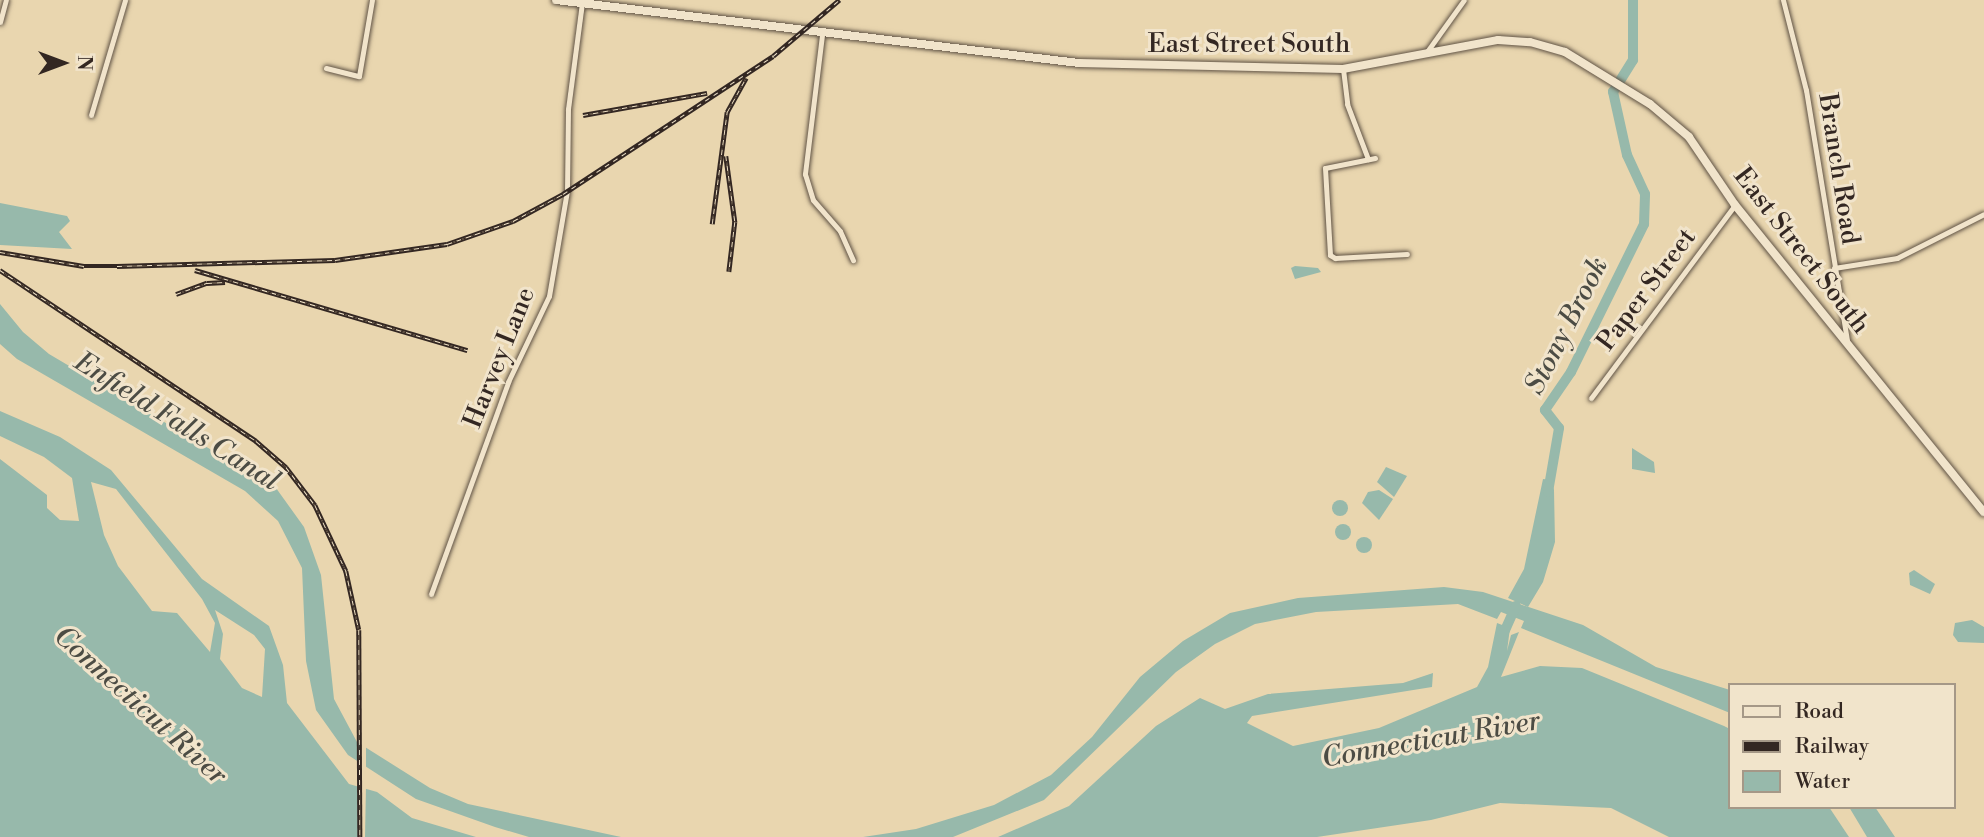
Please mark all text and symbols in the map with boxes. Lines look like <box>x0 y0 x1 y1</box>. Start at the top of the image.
north arrow <box>28 28 98 98</box>
street label: East Street South <box>1148 29 1350 61</box>
text: N <box>72 55 96 71</box>
street label: Branch Road <box>1811 91 1865 247</box>
street label: East Street South <box>1726 162 1876 340</box>
street label: Paper Street <box>1591 223 1703 357</box>
water label: Stony Brook <box>1518 252 1616 400</box>
street label: Harvey Lane <box>458 283 542 433</box>
water label: Enfield Falls Canal <box>68 345 286 499</box>
water label: Connecticut River <box>47 620 233 792</box>
legend <box>1728 683 1956 809</box>
text: Road <box>1795 699 1844 725</box>
water label: Connecticut River <box>1319 704 1543 776</box>
text: Railway <box>1795 734 1869 760</box>
text: Water <box>1795 769 1850 795</box>

